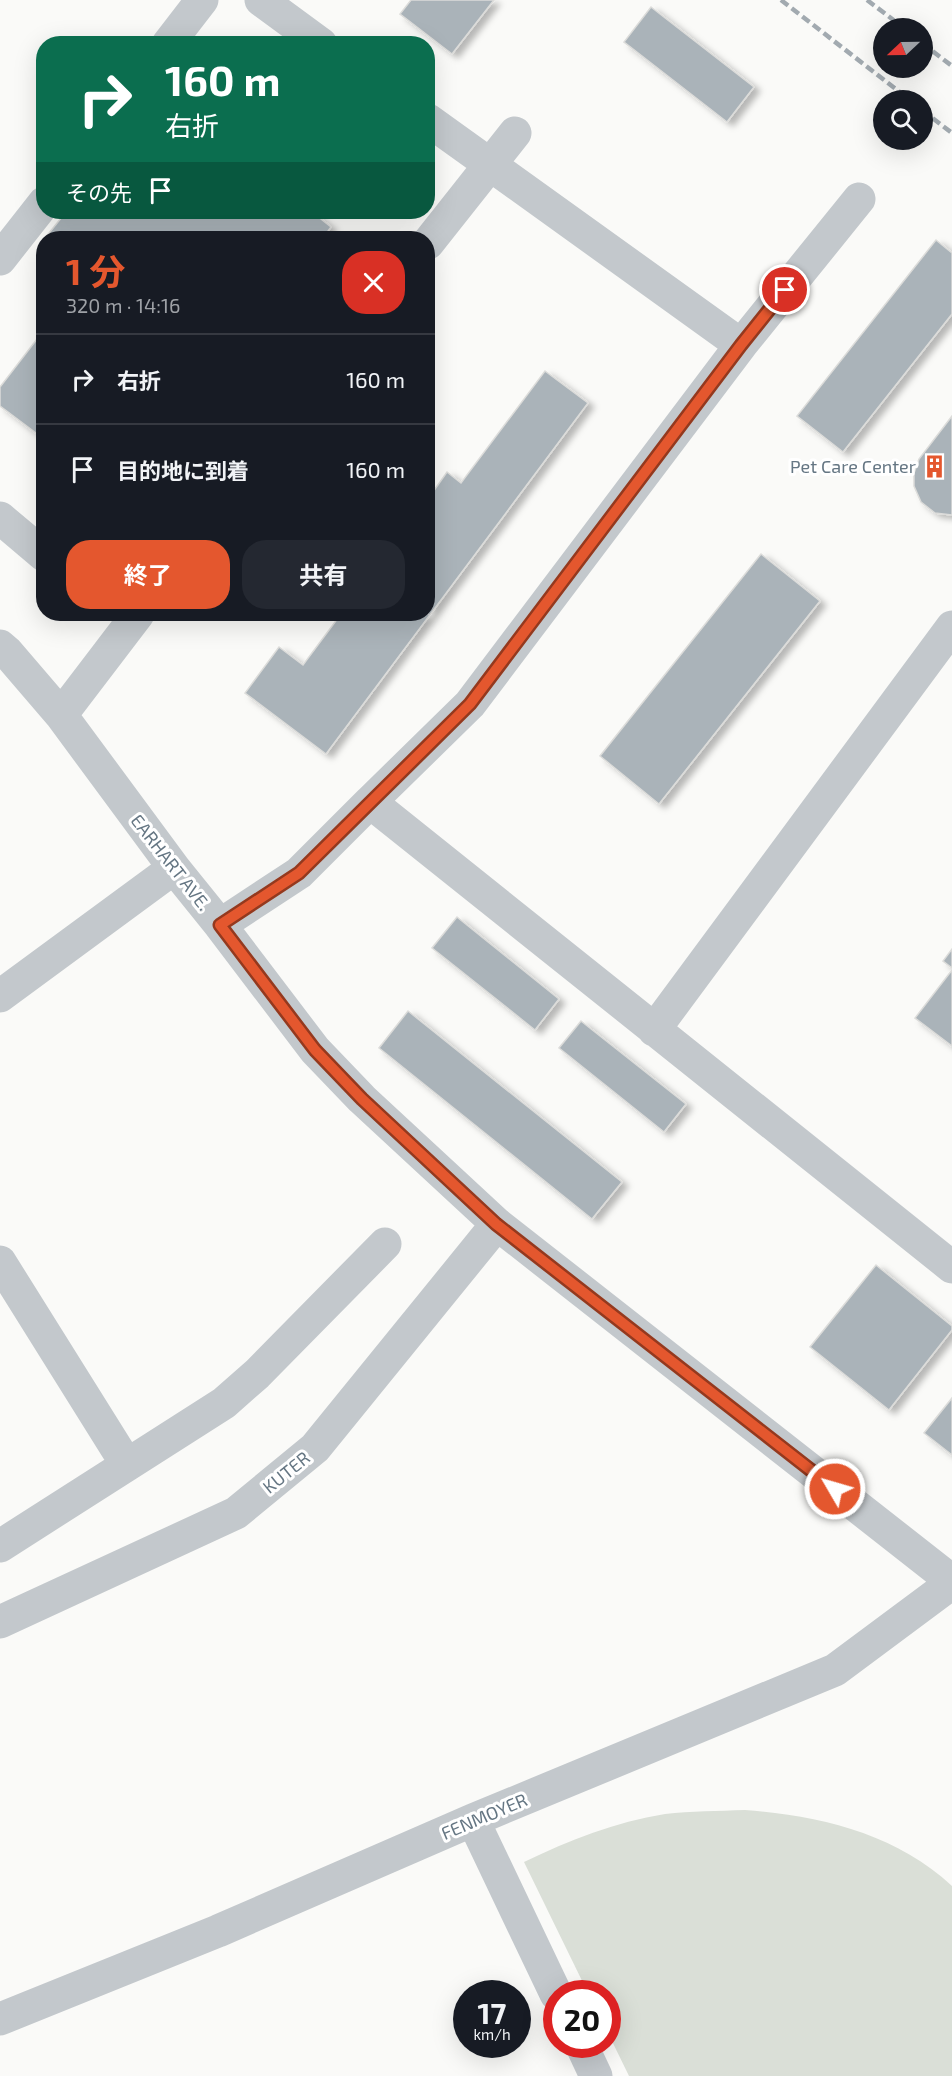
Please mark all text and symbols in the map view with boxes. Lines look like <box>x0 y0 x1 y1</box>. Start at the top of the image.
north arrow <box>873 18 933 78</box>
map controls <box>873 18 933 150</box>
text: 160 m <box>165 54 281 104</box>
icon: right <box>66 60 144 138</box>
button: search <box>873 90 933 150</box>
text: 右折 <box>165 109 219 141</box>
icon: arrive <box>144 174 177 207</box>
text: その先 <box>66 179 132 205</box>
text: 1 分 <box>66 249 125 292</box>
button: close <box>342 251 405 314</box>
pin <box>759 264 810 315</box>
icon: arrive <box>768 273 801 306</box>
text: 320 m · 14:16 <box>66 293 180 317</box>
icon: right <box>66 363 99 396</box>
text: 160 m <box>346 366 405 392</box>
text: 右折 <box>117 367 161 393</box>
icon: arrive <box>66 453 99 486</box>
building icon: Pet Care Center <box>921 453 947 479</box>
place label: Pet Care Center <box>790 455 916 477</box>
text: 160 m <box>346 456 405 482</box>
text: 目的地に到着 <box>117 457 249 483</box>
button: 終了 <box>66 540 230 609</box>
button: 共有 <box>242 540 405 609</box>
street label: EARHART AVE. <box>127 810 215 914</box>
street label: KUTER <box>258 1446 314 1498</box>
position arrow <box>803 1457 867 1521</box>
street label: FENMOYER <box>438 1788 530 1844</box>
speed limit sign: 20 <box>543 1980 621 2058</box>
text: 17 <box>478 1994 506 2030</box>
text: km/h <box>473 2025 511 2043</box>

